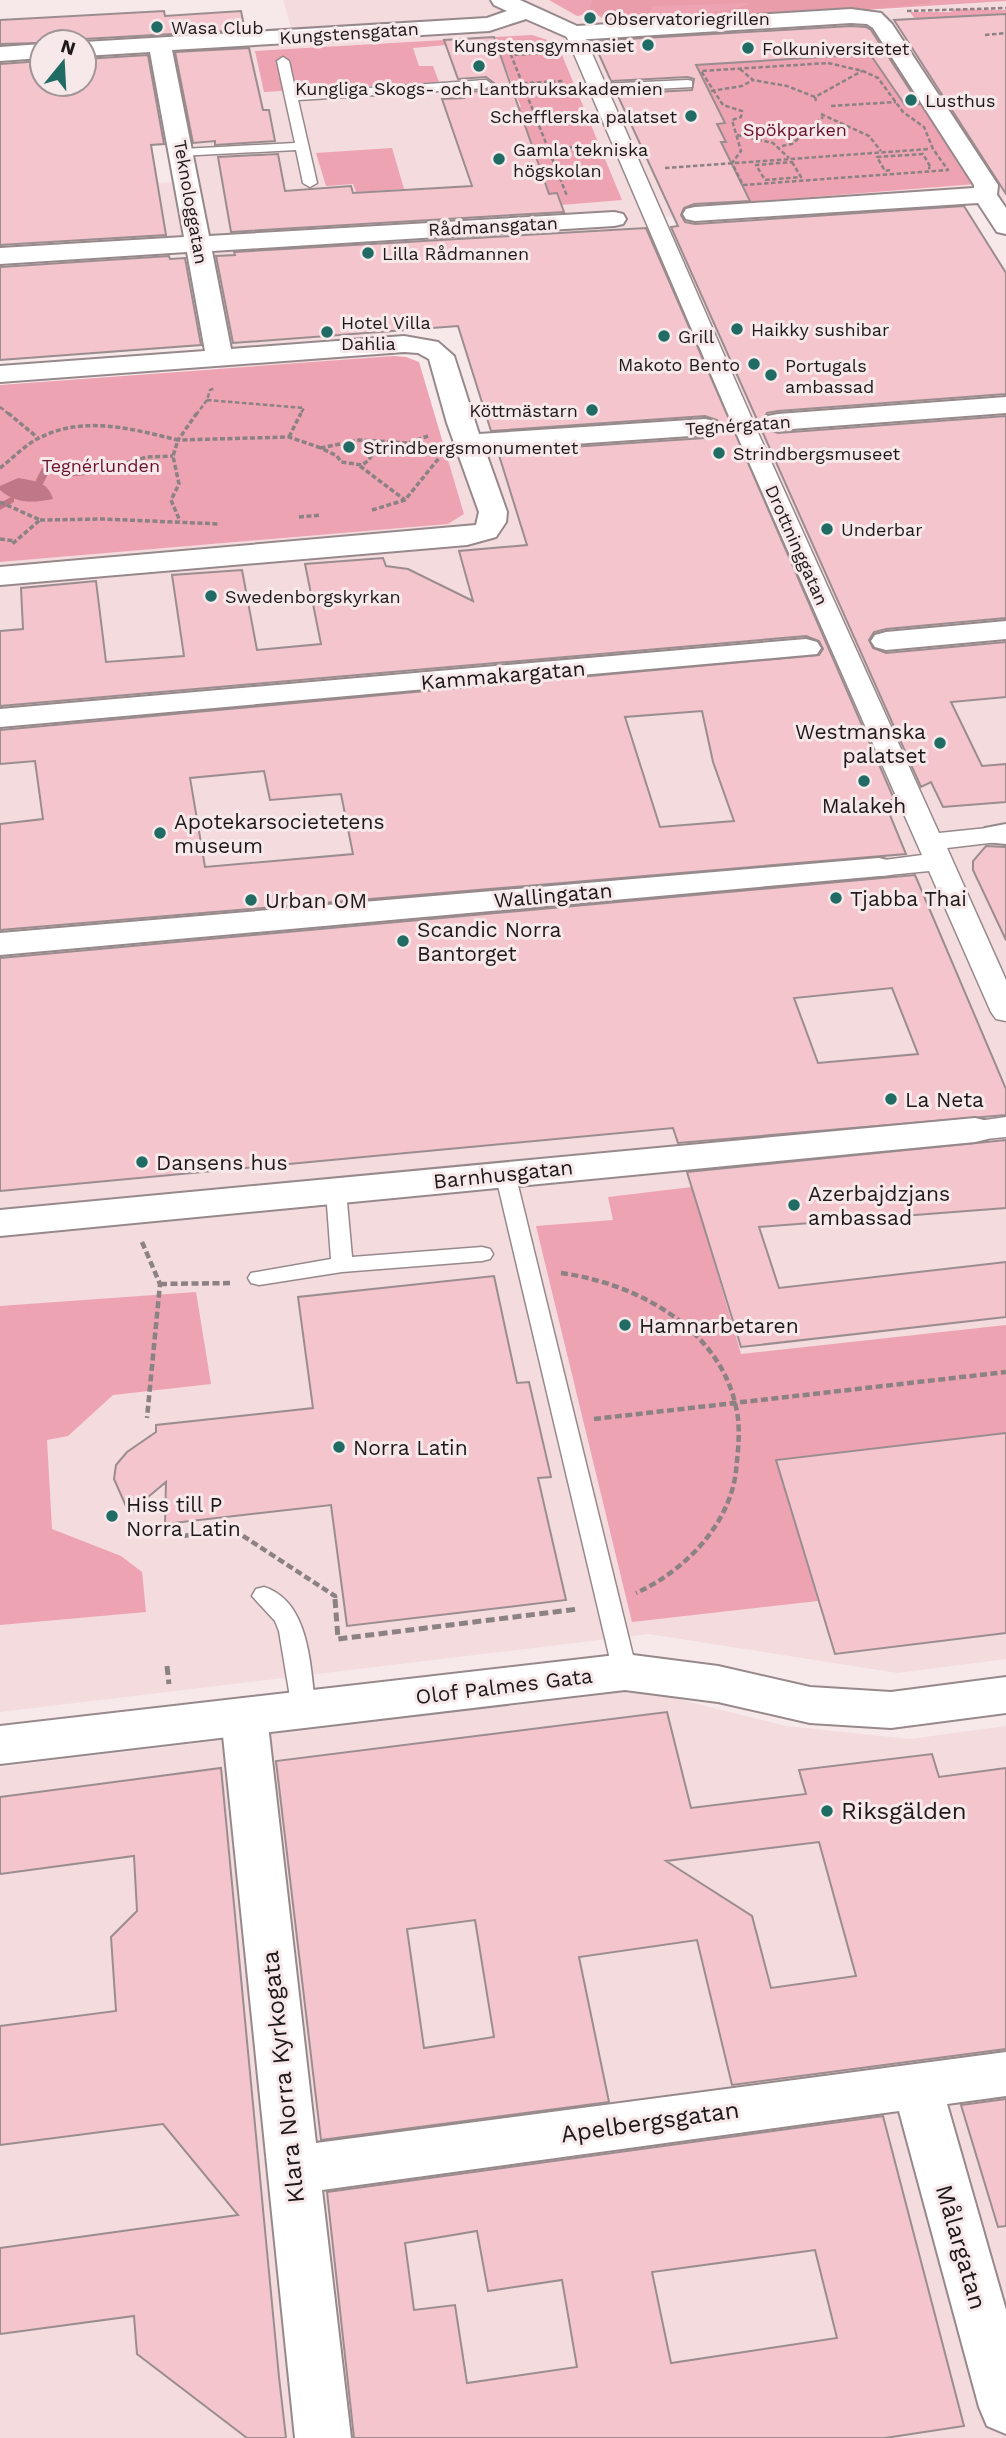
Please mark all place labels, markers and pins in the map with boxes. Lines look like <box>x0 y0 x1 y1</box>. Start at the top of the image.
place label: Observatoriegrillen <box>604 8 770 29</box>
marker: Observatoriegrillen <box>582 10 598 26</box>
place label: Wasa Club <box>171 17 263 38</box>
marker: Wasa Club <box>149 19 165 35</box>
place label: Kungstensgymnasiet <box>453 35 634 56</box>
marker: Kungstensgymnasiet <box>640 37 656 53</box>
place label: Folkuniversitetet <box>762 38 910 59</box>
marker: Folkuniversitetet <box>740 40 756 56</box>
marker: Kungliga Skogs- och Lantbruksakademien <box>471 58 487 74</box>
place label: Kungliga Skogs- och Lantbruksakademien <box>295 78 663 99</box>
place label: Lusthus <box>925 90 995 111</box>
marker: Lusthus <box>903 92 919 108</box>
place label: Schefflerska palatset <box>490 106 677 127</box>
marker: Schefflerska palatset <box>683 108 699 124</box>
place label: Gamla tekniska högskolan <box>513 139 648 181</box>
marker: Gamla tekniska högskolan <box>491 151 507 167</box>
place label: Lilla Rådmannen <box>382 243 529 264</box>
marker: Lilla Rådmannen <box>360 245 376 261</box>
place label: Hotel Villa Dahlia <box>341 312 431 354</box>
place label: Haikky sushibar <box>751 319 889 340</box>
marker: Haikky sushibar <box>729 321 745 337</box>
marker: Hotel Villa Dahlia <box>319 324 335 340</box>
place label: Grill <box>678 326 715 347</box>
marker: Grill <box>656 328 672 344</box>
place label: Makoto Bento <box>618 354 740 375</box>
place label: Portugals ambassad <box>785 355 874 397</box>
marker: Makoto Bento <box>746 356 762 372</box>
marker: Portugals ambassad <box>763 367 779 383</box>
place label: Köttmästarn <box>469 400 578 421</box>
marker: Köttmästarn <box>584 402 600 418</box>
place label: Strindbergsmonumentet <box>363 437 579 458</box>
marker: Strindbergsmonumentet <box>341 439 357 455</box>
place label: Strindbergsmuseet <box>733 443 901 464</box>
marker: Strindbergsmuseet <box>711 445 727 461</box>
place label: Underbar <box>841 519 923 540</box>
marker: Underbar <box>819 521 835 537</box>
place label: Swedenborgskyrkan <box>225 586 401 607</box>
marker: Swedenborgskyrkan <box>203 588 219 604</box>
place label: Westmanska palatset <box>795 719 926 768</box>
marker: Westmanska palatset <box>932 735 948 751</box>
marker: Malakeh <box>856 773 872 789</box>
place label: Malakeh <box>822 793 906 818</box>
place label: Apotekarsocietetens museum <box>174 809 384 858</box>
marker: Apotekarsocietetens museum <box>152 825 168 841</box>
place label: Tjabba Thai <box>850 886 967 911</box>
place label: Urban OM <box>265 888 367 913</box>
marker: Tjabba Thai <box>828 890 844 906</box>
marker: Urban OM <box>243 892 259 908</box>
place label: Scandic Norra Bantorget <box>417 917 561 966</box>
marker: Scandic Norra Bantorget <box>395 933 411 949</box>
place label: La Neta <box>905 1087 984 1112</box>
marker: La Neta <box>883 1091 899 1107</box>
place label: Dansens hus <box>156 1150 287 1175</box>
marker: Dansens hus <box>134 1154 150 1170</box>
place label: Azerbajdzjans ambassad <box>808 1181 950 1230</box>
marker: Azerbajdzjans ambassad <box>786 1197 802 1213</box>
place label: Hamnarbetaren <box>639 1313 799 1338</box>
marker: Hamnarbetaren <box>617 1317 633 1333</box>
place label: Norra Latin <box>353 1435 468 1460</box>
marker: Norra Latin <box>331 1439 347 1455</box>
place label: Hiss till P Norra Latin <box>126 1492 241 1541</box>
marker: Hiss till P Norra Latin <box>104 1508 120 1524</box>
place label: Riksgälden <box>841 1797 967 1825</box>
marker: Riksgälden <box>819 1803 835 1819</box>

